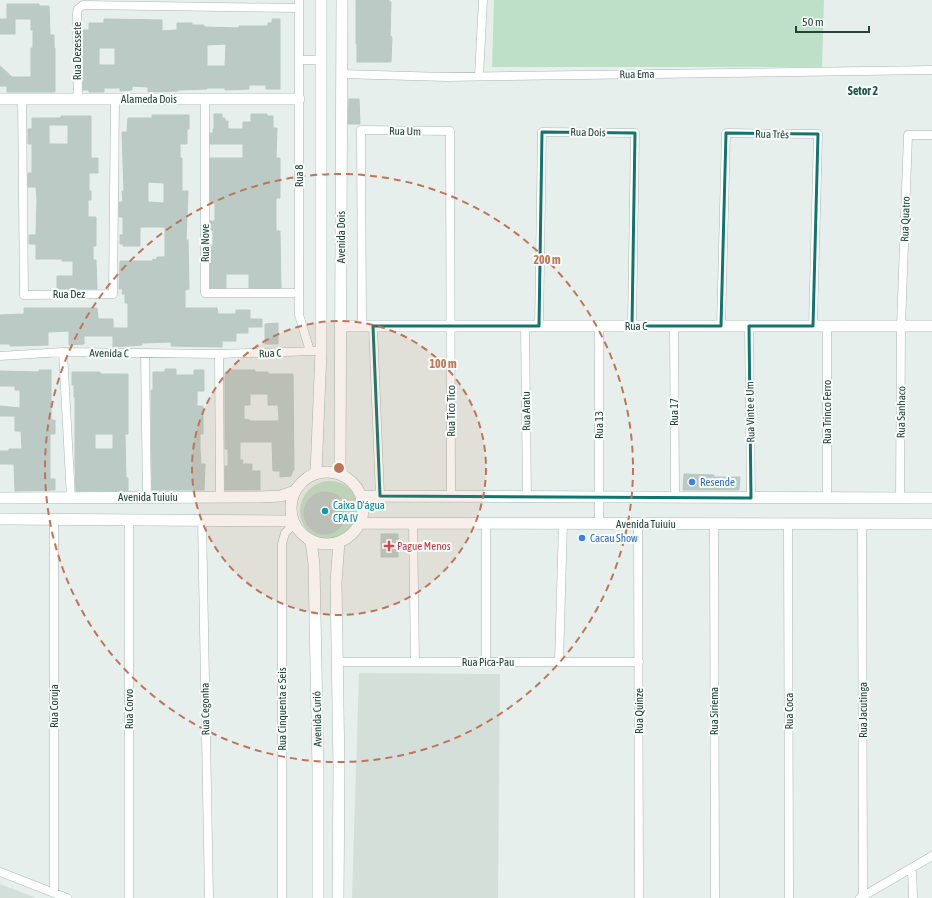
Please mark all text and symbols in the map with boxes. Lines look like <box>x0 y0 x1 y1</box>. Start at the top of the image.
scale bar <box>796 8 869 34</box>
text: 50 m <box>802 15 824 29</box>
street label: Rua Dezessete <box>71 22 83 80</box>
street label: Rua Ema <box>619 68 655 80</box>
district label: Setor 2 <box>848 84 878 98</box>
street label: Alameda Dois <box>121 93 177 105</box>
street label: Rua Um <box>389 125 421 137</box>
street label: Rua Dois <box>570 126 606 138</box>
street label: Rua Três <box>755 128 789 140</box>
street label: Rua 8 <box>293 165 305 187</box>
street label: Rua Quatro <box>898 196 912 242</box>
street label: Avenida Dois <box>335 211 347 263</box>
street label: Rua Nove <box>199 224 211 262</box>
text: 200 m <box>533 253 561 267</box>
street label: Rua Dez <box>53 288 85 300</box>
street label: Rua C <box>625 320 647 332</box>
street label: Avenida C <box>89 347 129 359</box>
street label: Rua C <box>259 347 281 359</box>
text: 100 m <box>429 357 457 371</box>
street label: Rua Trinco Ferro <box>821 380 833 444</box>
street label: Rua Vinte e Um <box>743 381 757 443</box>
street label: Rua Tico Tico <box>445 385 457 437</box>
street label: Rua Sanhaco <box>895 386 907 438</box>
street label: Rua Aratu <box>520 391 532 431</box>
street label: Rua 17 <box>668 398 680 426</box>
street label: Rua 13 <box>593 411 605 439</box>
centre of rings <box>332 461 346 475</box>
place label: Resende <box>700 476 735 488</box>
marker: Resende <box>687 477 697 487</box>
street label: Avenida Tuiuiu <box>118 491 178 503</box>
place label: Caixa D'água CPA IV <box>333 499 385 524</box>
marker: Caixa D'água CPA IV <box>320 506 330 516</box>
street label: Avenida Tuiuiu <box>616 518 676 530</box>
place label: Cacau Show <box>590 532 638 544</box>
marker: Cacau Show <box>577 533 587 543</box>
place label: Pague Menos <box>397 540 451 552</box>
marker: Pague Menos <box>384 541 394 551</box>
street label: Rua Pica-Pau <box>462 656 514 668</box>
street label: Rua Cinquenta e Seis <box>276 667 288 751</box>
street label: Rua Cegonha <box>199 682 211 736</box>
street label: Rua Jacutinga <box>857 682 869 738</box>
street label: Rua Coruja <box>48 684 60 728</box>
street label: Rua Siriema <box>708 687 720 735</box>
street label: Rua Quinze <box>633 688 645 734</box>
street label: Rua Corvo <box>123 689 135 729</box>
street label: Avenida Curió <box>311 691 323 747</box>
street label: Rua Coca <box>783 693 795 729</box>

